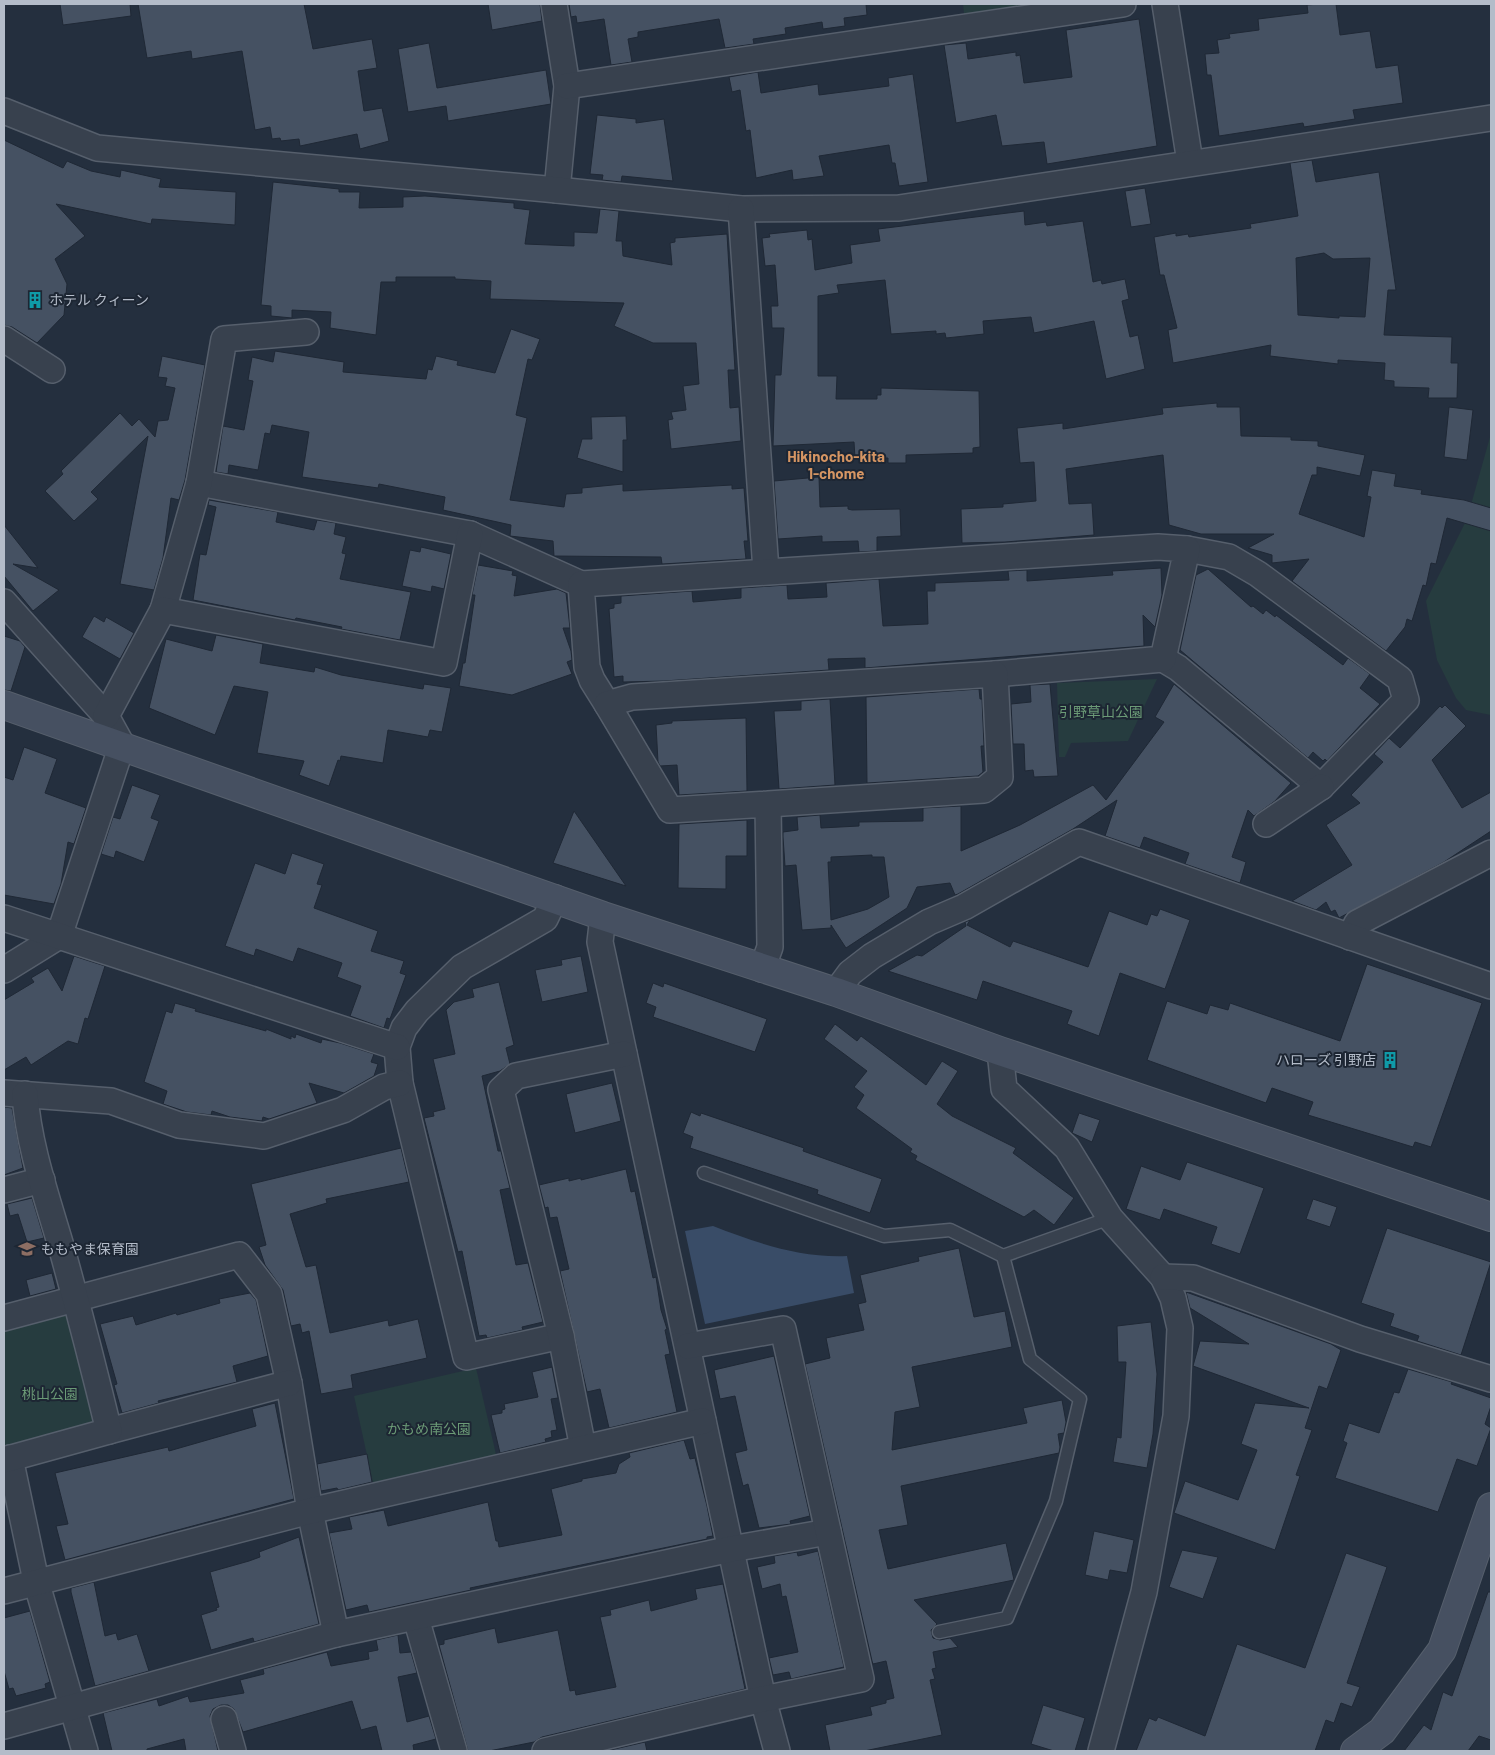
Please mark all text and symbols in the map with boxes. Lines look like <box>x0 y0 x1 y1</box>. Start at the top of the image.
building icon: ホテル クィーン <box>25 290 45 310</box>
place label: ホテル クィーン <box>49 291 149 308</box>
district label: Hikinocho-kita 1-chome <box>787 447 885 482</box>
park label: 引野草山公園 <box>1059 703 1143 720</box>
building icon: ハローズ 引野店 <box>1380 1050 1400 1070</box>
place label: ハローズ 引野店 <box>1276 1051 1376 1068</box>
school or university icon: ももやま保育園 <box>17 1239 37 1259</box>
place label: ももやま保育園 <box>41 1240 139 1257</box>
park label: 桃山公園 <box>22 1385 78 1402</box>
park label: かもめ南公園 <box>387 1420 471 1437</box>

